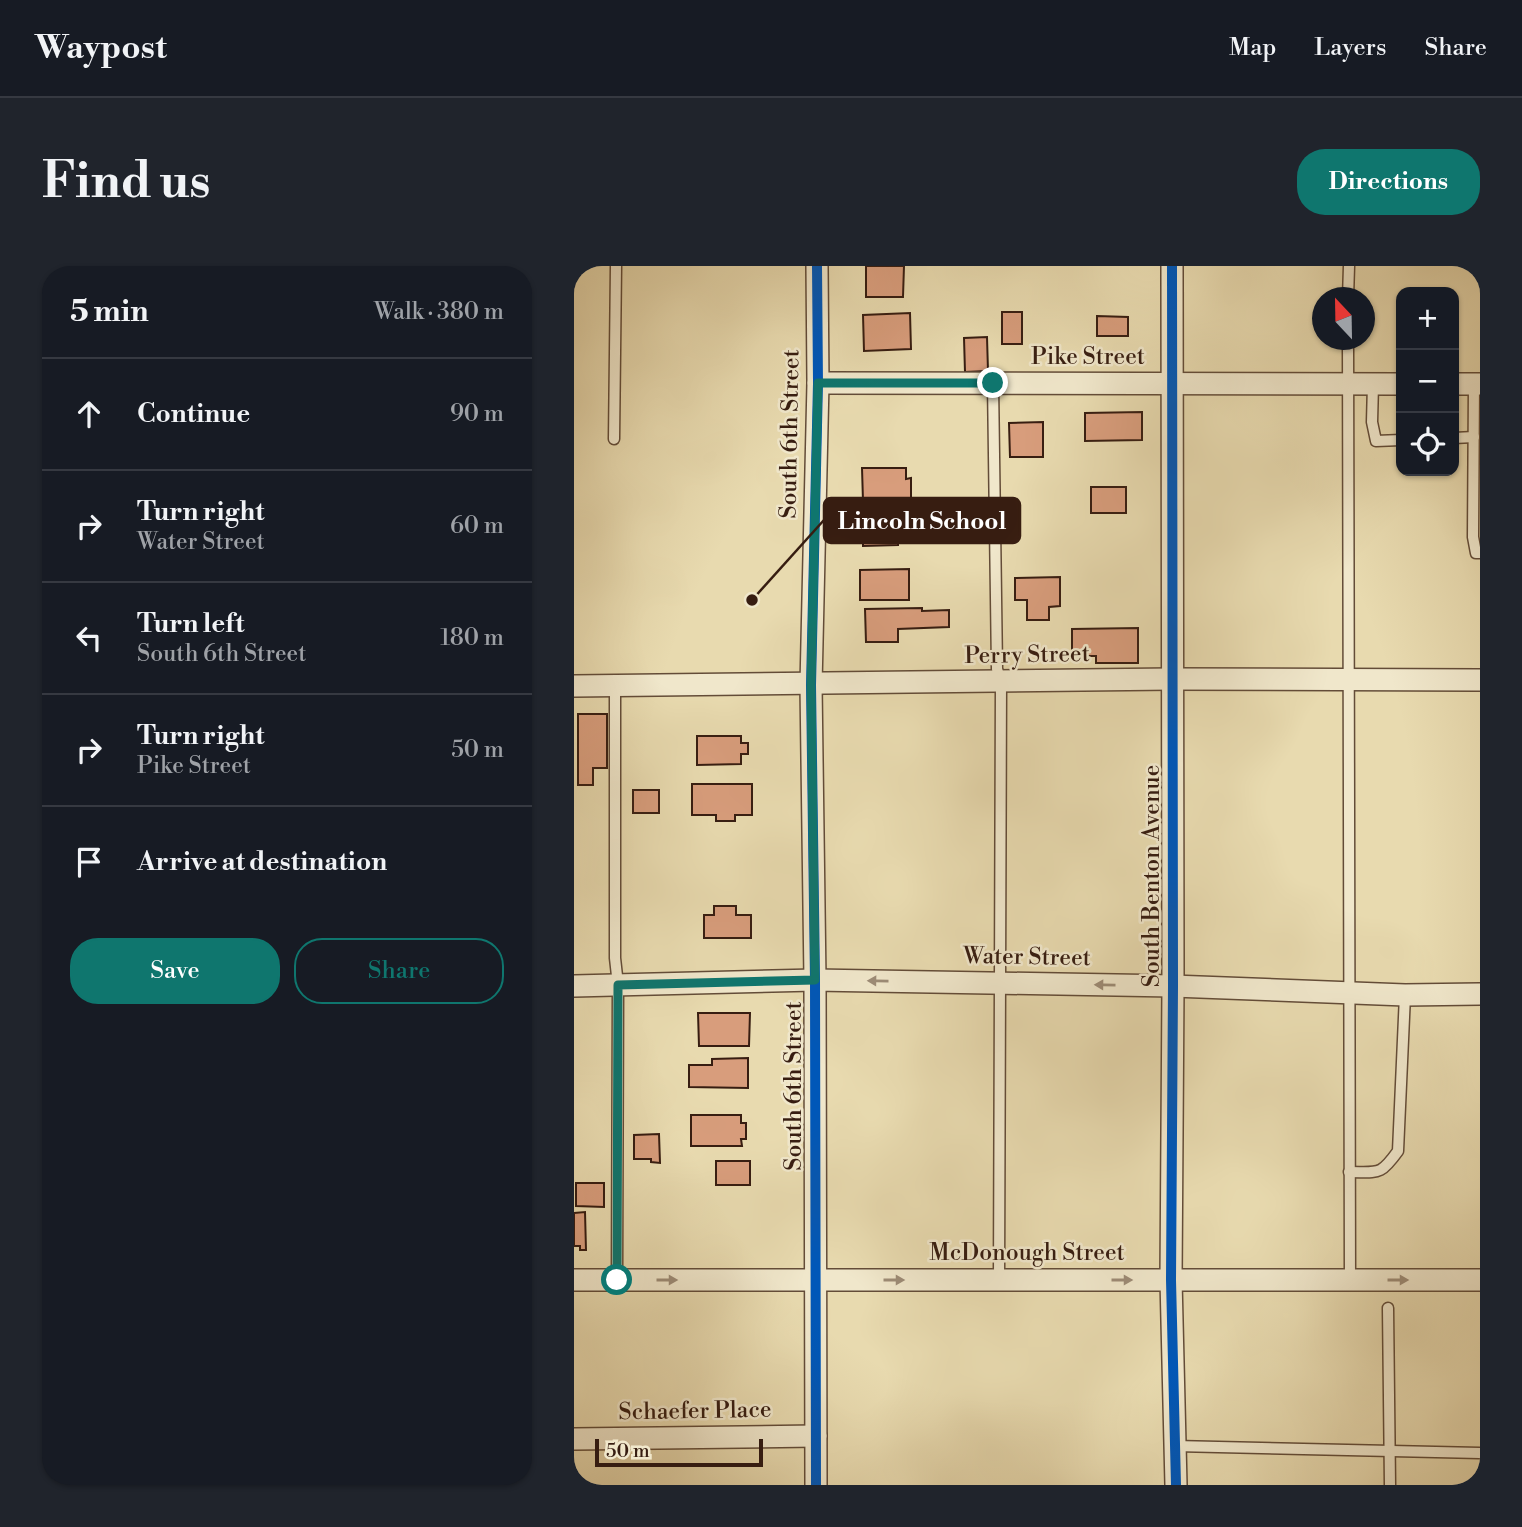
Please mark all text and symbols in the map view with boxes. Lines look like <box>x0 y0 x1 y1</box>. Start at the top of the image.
text: Waypost <box>35 28 167 69</box>
text: Map <box>1229 33 1276 63</box>
text: Layers <box>1314 33 1386 63</box>
text: Share <box>1424 33 1487 63</box>
button: Directions <box>1297 149 1480 215</box>
text: Find us <box>42 152 211 213</box>
north arrow <box>1312 287 1375 350</box>
map controls <box>1396 287 1459 476</box>
button: + <box>1396 287 1459 350</box>
text: 5 min <box>70 293 149 331</box>
text: Walk · 380 m <box>374 298 504 326</box>
street label: Pike Street <box>1031 343 1145 371</box>
street label: South 6th Street <box>775 349 805 519</box>
button: − <box>1396 350 1459 413</box>
route end <box>977 367 1008 398</box>
icon: ahead <box>70 395 108 433</box>
text: Continue <box>137 398 250 430</box>
text: 90 m <box>450 400 504 428</box>
button: locate <box>1396 413 1459 476</box>
text: Turn right <box>137 496 265 528</box>
callout: Lincoln School <box>824 498 1020 543</box>
icon: right <box>70 507 108 545</box>
text: Lincoln School <box>838 507 1006 537</box>
text: 60 m <box>450 512 504 540</box>
text: Water Street <box>137 528 265 556</box>
text: Turn left <box>137 608 245 640</box>
icon: left <box>70 619 108 657</box>
text: 180 m <box>440 624 504 652</box>
text: South 6th Street <box>137 640 306 668</box>
street label: Perry Street <box>964 640 1090 670</box>
text: Turn right <box>137 720 265 752</box>
icon: right <box>70 731 108 769</box>
text: 50 m <box>451 736 504 764</box>
text: Pike Street <box>137 752 251 780</box>
street label: South Benton Avenue <box>1138 765 1166 987</box>
icon: arrive <box>70 843 108 881</box>
text: Arrive at destination <box>137 846 387 878</box>
button: Save <box>70 938 280 1004</box>
button: Share <box>294 938 504 1004</box>
street label: Water Street <box>962 942 1091 972</box>
one-way arrow <box>867 975 889 987</box>
one-way arrow <box>1094 979 1116 990</box>
street label: South 6th Street <box>780 1001 808 1171</box>
street label: McDonough Street <box>929 1239 1125 1267</box>
route start <box>601 1264 632 1295</box>
one-way arrow <box>656 1274 678 1286</box>
one-way arrow <box>883 1274 905 1285</box>
one-way arrow <box>1111 1274 1133 1286</box>
one-way arrow <box>1387 1274 1409 1286</box>
street label: Schaefer Place <box>618 1396 772 1426</box>
scale bar <box>595 1436 763 1468</box>
text: 50 m <box>606 1439 650 1463</box>

